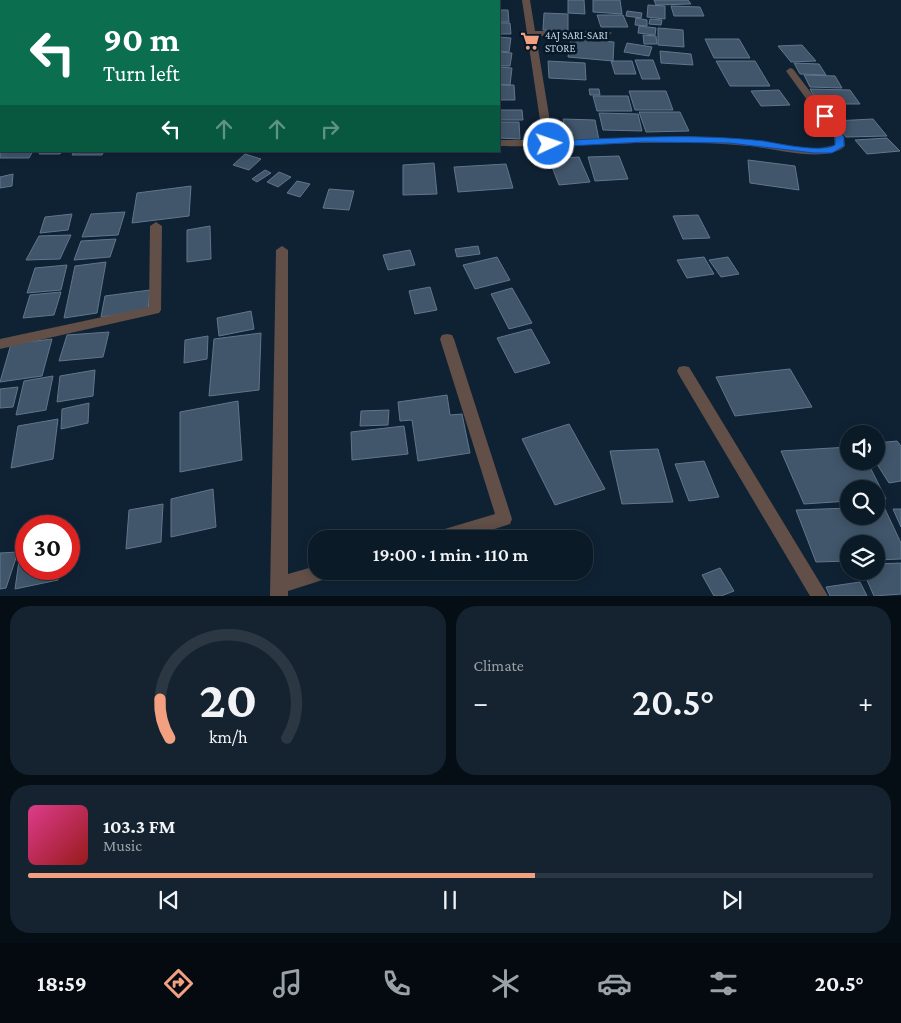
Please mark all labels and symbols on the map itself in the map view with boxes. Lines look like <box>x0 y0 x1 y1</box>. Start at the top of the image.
place label: 4AJ SARI-SARI STORE <box>545 29 608 54</box>
supermarket icon: 4AJ SARI-SARI STORE <box>519 30 541 52</box>
pin <box>804 95 846 137</box>
position arrow <box>522 117 574 169</box>
speed limit sign: 30 <box>15 515 80 580</box>

